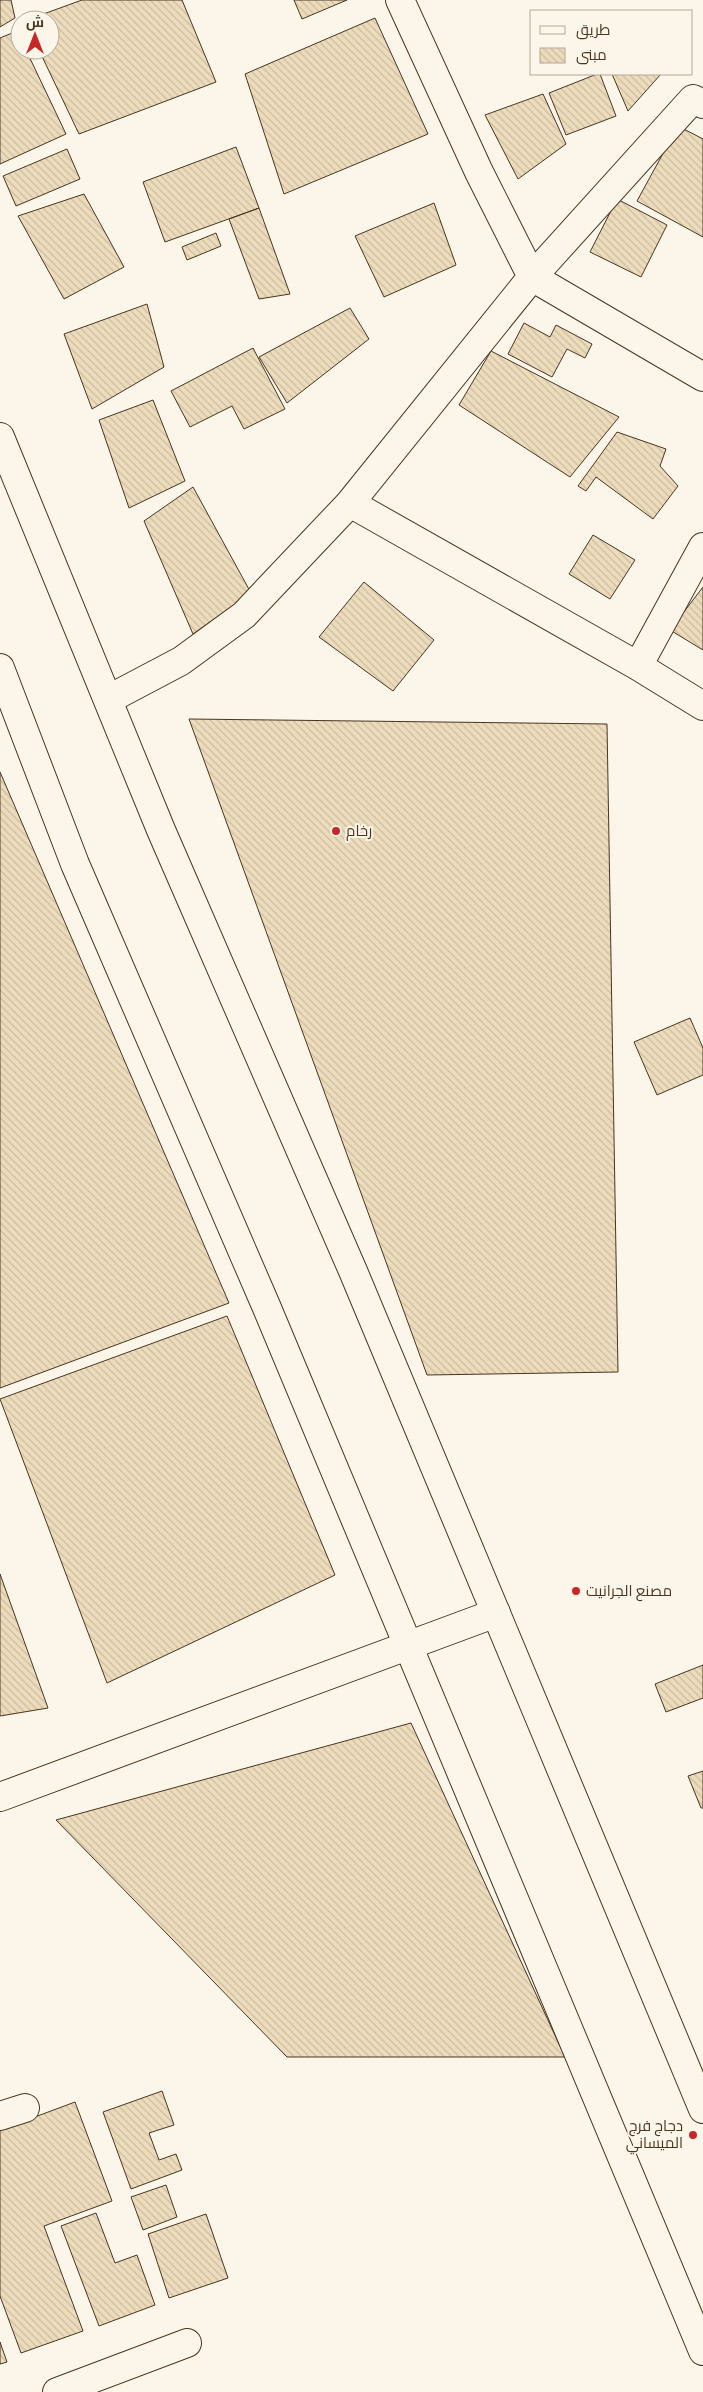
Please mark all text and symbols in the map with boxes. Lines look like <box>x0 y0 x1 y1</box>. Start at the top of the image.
text: ش <box>26 9 44 35</box>
north arrow <box>10 10 60 60</box>
legend <box>530 10 693 75</box>
text: طريق <box>576 15 610 44</box>
text: مبنى <box>576 40 607 69</box>
place label: رخام <box>346 816 372 845</box>
marker: رخام <box>330 825 342 837</box>
place label: مصنع الجرانيت <box>586 1576 672 1605</box>
marker: مصنع الجرانيت <box>570 1585 582 1597</box>
place label: دجاج فرج الميساني <box>626 2111 683 2157</box>
marker: دجاج فرج الميساني <box>687 2129 699 2141</box>

